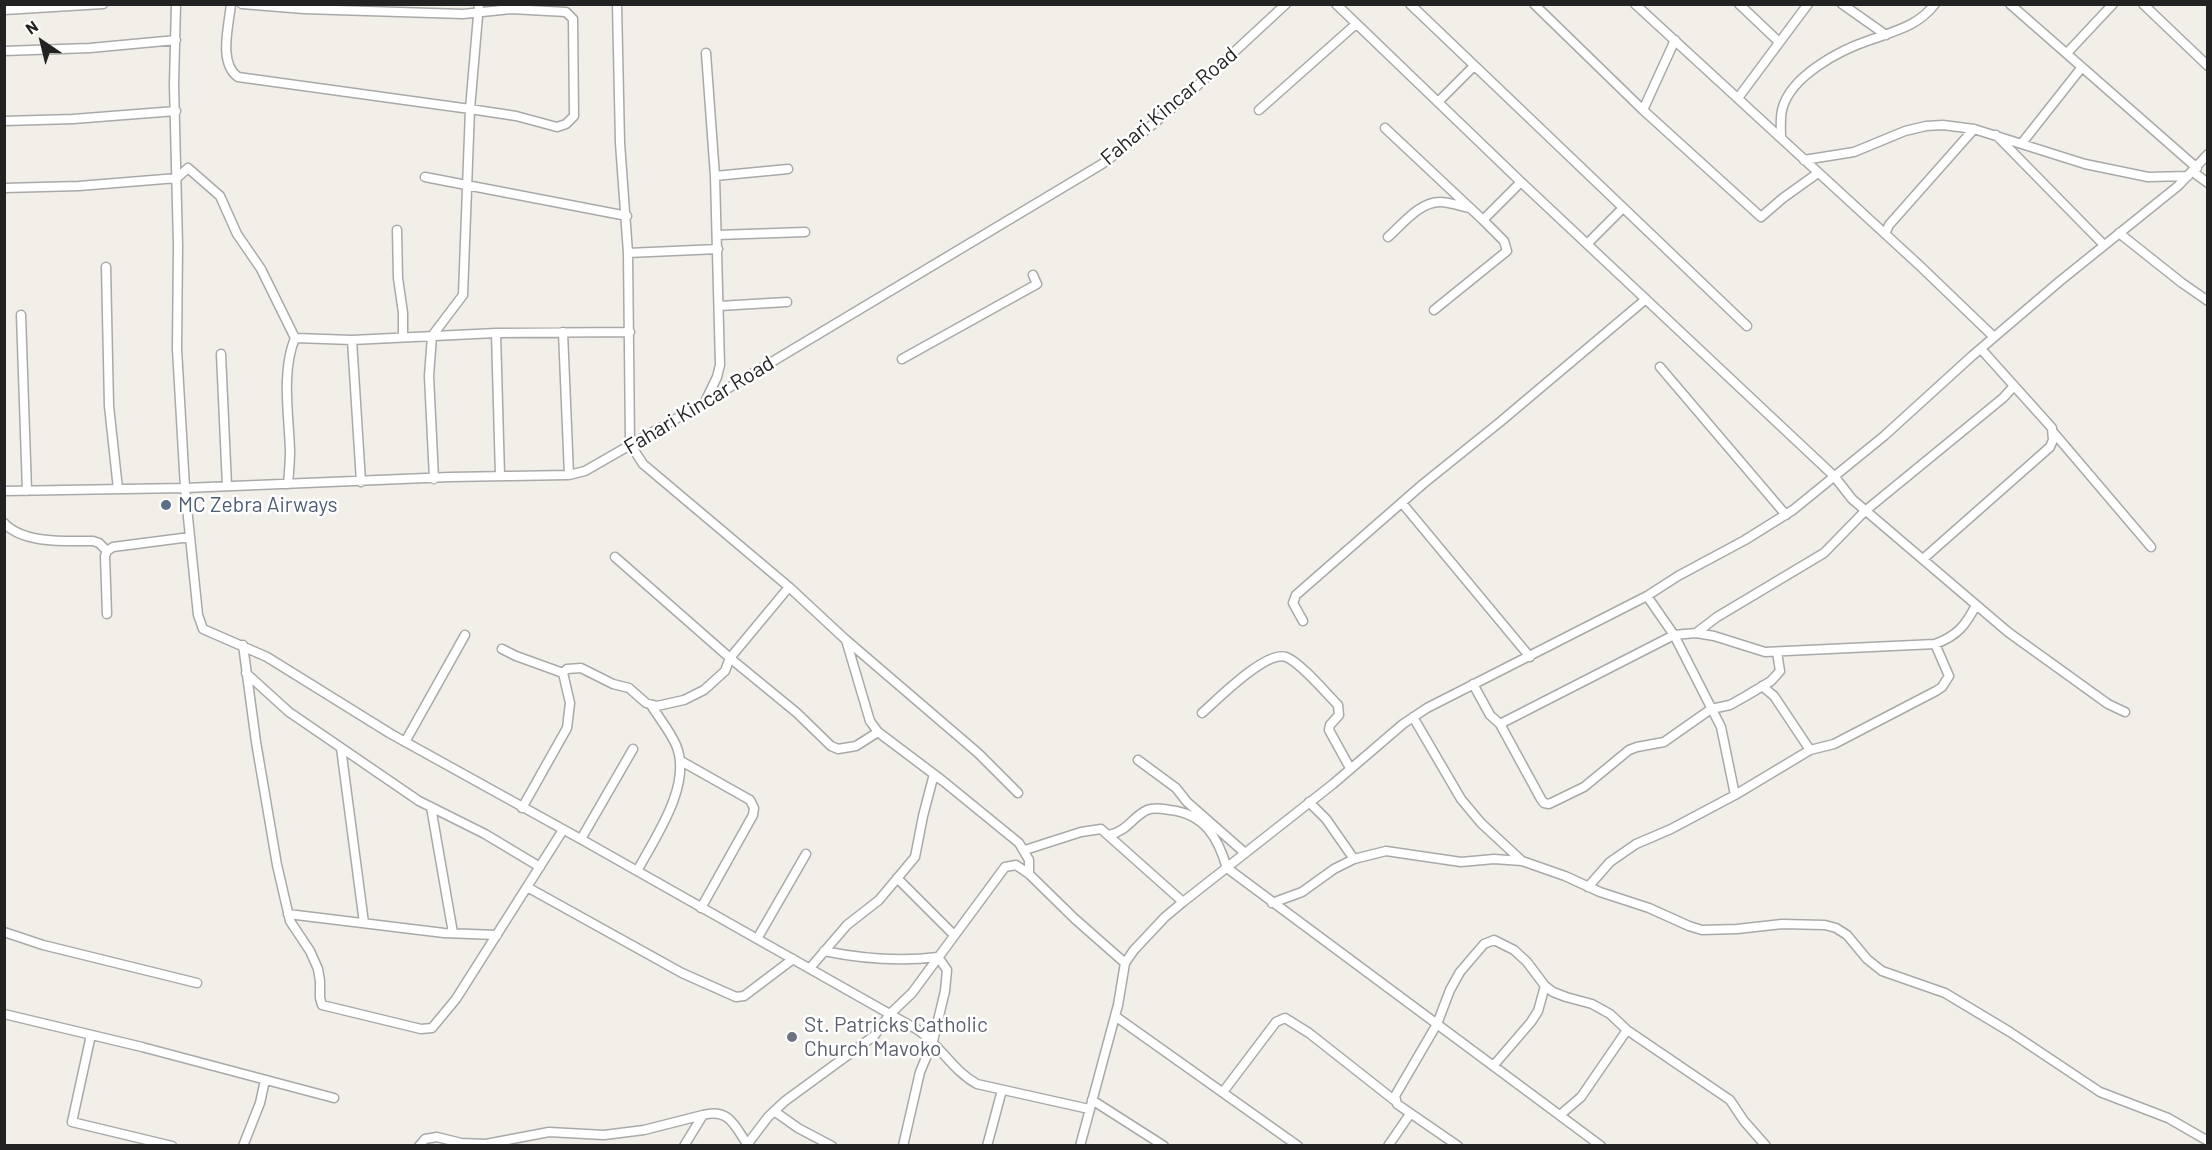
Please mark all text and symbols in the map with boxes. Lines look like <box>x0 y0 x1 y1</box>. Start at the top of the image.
north arrow <box>12 12 72 72</box>
text: N <box>22 16 41 38</box>
street label: Fahari Kincar Road <box>1096 42 1242 170</box>
street label: Fahari Kincar Road <box>619 350 779 460</box>
place label: MC Zebra Airways <box>178 492 338 518</box>
marker: MC Zebra Airways <box>159 498 173 512</box>
place label: St. Patricks Catholic Church Mavoko <box>804 1012 988 1062</box>
marker: St. Patricks Catholic Church Mavoko <box>785 1030 799 1044</box>

